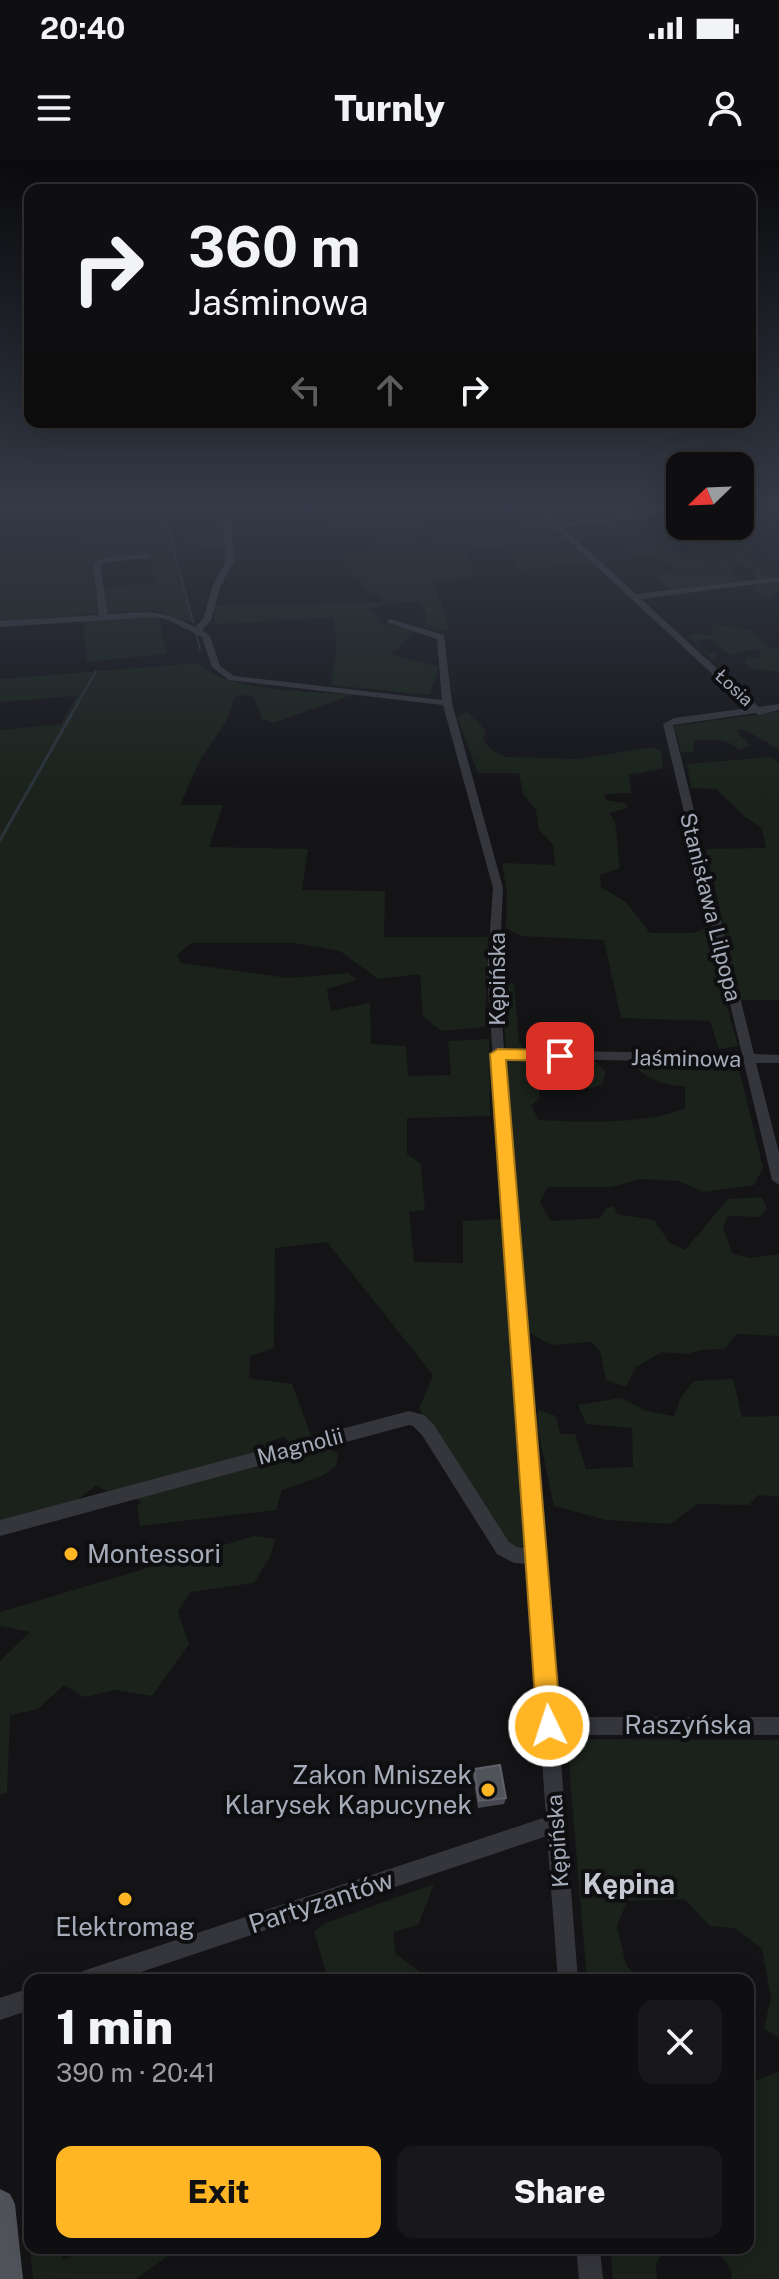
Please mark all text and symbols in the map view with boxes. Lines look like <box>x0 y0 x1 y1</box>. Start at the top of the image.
text: 20:40 <box>40 10 125 46</box>
icon: menu <box>32 86 76 130</box>
icon: person <box>703 86 747 130</box>
text: Turnly <box>334 87 445 129</box>
text: 360 m <box>188 214 361 280</box>
icon: right <box>56 216 160 320</box>
text: Jaśminowa <box>188 281 369 323</box>
icon: left <box>284 368 328 412</box>
icon: ahead <box>368 368 412 412</box>
icon: right <box>452 368 496 412</box>
north arrow <box>666 452 754 540</box>
map controls <box>666 452 754 540</box>
street label: Łosia <box>711 665 758 710</box>
street label: Stanisława Lilpopa <box>675 810 747 1004</box>
street label: Kępińska <box>484 932 510 1026</box>
pin <box>526 1022 594 1090</box>
icon: arrive <box>538 1034 582 1078</box>
street label: Jaśminowa <box>631 1044 741 1072</box>
street label: Magnolii <box>254 1422 346 1470</box>
place label: Montessori <box>87 1538 221 1569</box>
marker: Montessori <box>62 1545 80 1563</box>
position arrow <box>507 1684 591 1768</box>
street label: Raszyńska <box>624 1709 752 1740</box>
place label: Zakon Mniszek Klarysek Kapucynek <box>225 1759 472 1820</box>
marker: Zakon Mniszek Klarysek Kapucynek <box>479 1781 497 1799</box>
street label: Kępińska <box>541 1793 573 1889</box>
street label: Partyzantów <box>244 1864 397 1940</box>
district label: Kępina <box>583 1867 675 1900</box>
marker: Elektromag <box>116 1890 134 1908</box>
place label: Elektromag <box>55 1911 195 1942</box>
text: 1 min <box>56 1998 173 2055</box>
button: close <box>638 2000 722 2084</box>
text: 390 m · 20:41 <box>56 2057 215 2088</box>
button: Exit <box>56 2146 381 2238</box>
button: Share <box>397 2146 722 2238</box>

